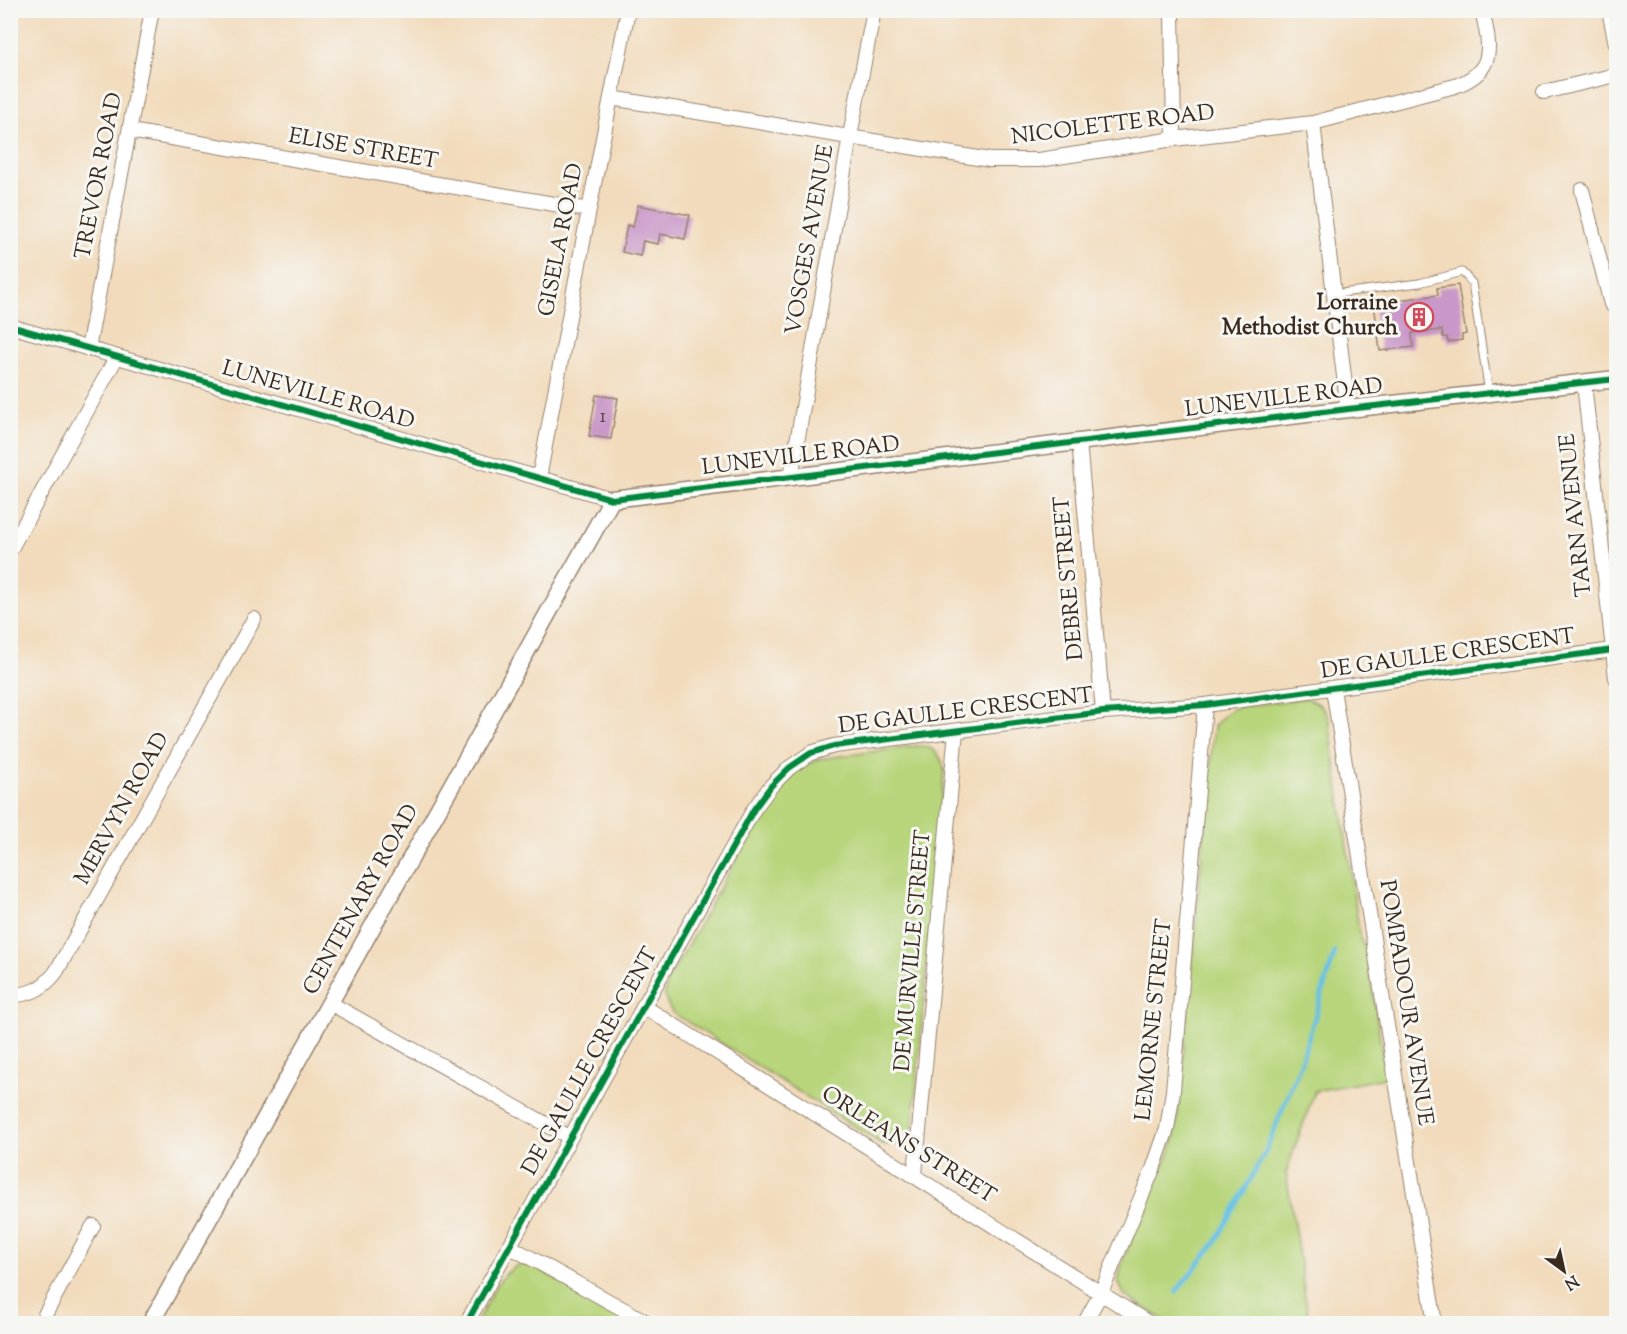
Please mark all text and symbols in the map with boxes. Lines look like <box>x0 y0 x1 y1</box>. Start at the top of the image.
street label: TREVOR ROAD <box>68 90 132 262</box>
street label: NICOLETTE ROAD <box>1009 98 1217 154</box>
street label: ELISE STREET <box>286 121 441 179</box>
street label: VOSGES AVENUE <box>779 142 843 338</box>
street label: GISELA ROAD <box>531 161 593 319</box>
place label: Lorraine Methodist Church <box>1222 288 1398 345</box>
building icon: Lorraine Methodist Church <box>1403 301 1435 333</box>
street label: LUNEVILLE ROAD <box>218 353 418 439</box>
street label: LUNEVILLE ROAD <box>1183 371 1385 427</box>
house number: 1 <box>600 403 607 432</box>
street label: LUNEVILLE ROAD <box>700 429 902 485</box>
street label: TARN AVENUE <box>1553 432 1601 598</box>
street label: DEBRE STREET <box>1047 494 1093 661</box>
street label: DE GAULLE CRESCENT <box>1319 621 1578 689</box>
street label: DE GAULLE CRESCENT <box>837 680 1096 744</box>
street label: MERVYN ROAD <box>68 727 178 891</box>
street label: CENTENARY ROAD <box>296 799 428 1001</box>
street label: DE MURVILLE STREET <box>887 828 941 1073</box>
street label: POMPADOUR AVENUE <box>1370 878 1440 1128</box>
street label: LEMORNE STREET <box>1128 917 1182 1123</box>
street label: DE GAULLE CRESCENT <box>515 942 667 1182</box>
street label: ORLEANS STREET <box>814 1079 1002 1213</box>
north arrow <box>1534 1241 1594 1301</box>
text: N <box>1559 1268 1582 1295</box>

